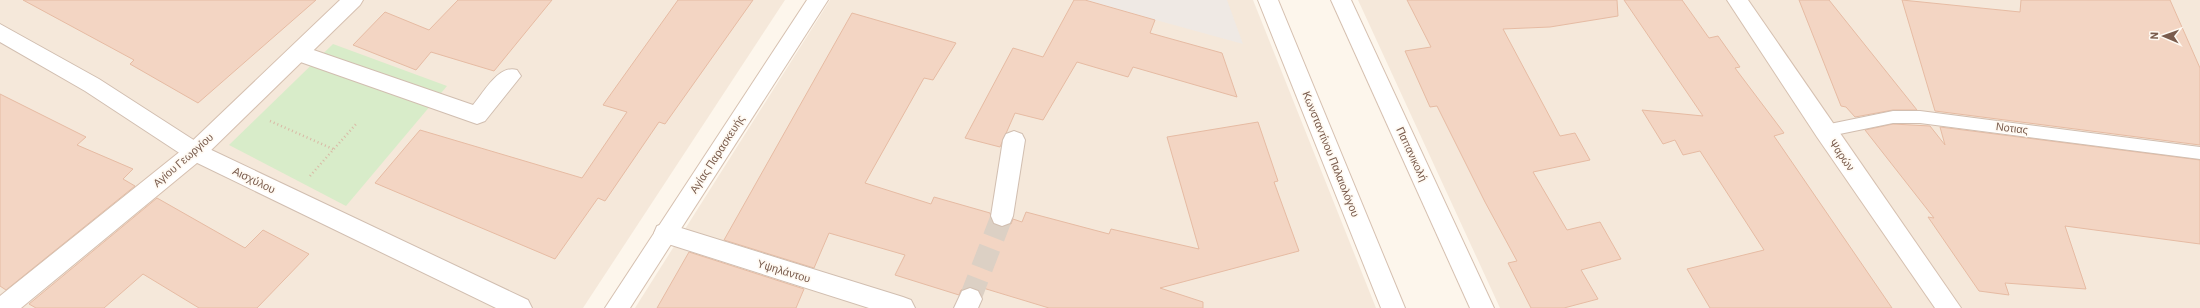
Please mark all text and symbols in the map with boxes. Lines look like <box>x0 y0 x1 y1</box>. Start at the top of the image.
north arrow <box>2144 16 2184 56</box>
text: N <box>2147 32 2160 40</box>
street label: Κωνσταντίνου Παλαιολόγου <box>1300 89 1363 218</box>
street label: Αγίας Παρασκευής <box>686 112 747 195</box>
street label: Νοτιας <box>1995 119 2029 136</box>
street label: Παπανικολή <box>1394 124 1431 183</box>
street label: Αγίου Γεωργίου <box>150 130 215 189</box>
street label: Ψαρών <box>1827 136 1858 173</box>
street label: Αισχύλου <box>231 164 278 195</box>
street label: Υψηλάντου <box>756 256 812 285</box>

